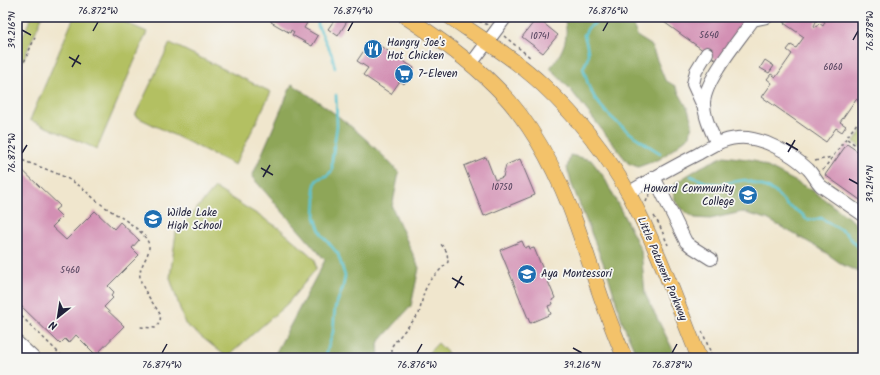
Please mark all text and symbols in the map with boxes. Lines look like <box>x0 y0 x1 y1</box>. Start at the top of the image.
text: 76.872°W <box>78 3 118 19</box>
text: 76.874°W <box>333 3 373 19</box>
text: 76.876°W <box>588 3 628 19</box>
text: 39.216°N <box>4 11 20 49</box>
text: 76.878°W <box>862 11 878 51</box>
house number: 5640 <box>699 28 719 43</box>
house number: 10741 <box>530 29 550 44</box>
place label: Hangry Joe's Hot Chicken <box>387 34 446 65</box>
restaurant icon: Hangry Joe's Hot Chicken <box>362 38 384 60</box>
house number: 6060 <box>823 60 843 75</box>
supermarket icon: 7-Eleven <box>393 63 415 85</box>
place label: 7-Eleven <box>418 65 458 83</box>
text: 76.872°W <box>4 133 20 173</box>
text: 39.214°N <box>862 165 878 203</box>
house number: 10750 <box>492 180 513 195</box>
place label: Howard Community College <box>643 180 735 211</box>
school or university icon: Howard Community College <box>737 184 759 206</box>
place label: Wilde Lake High School <box>167 204 222 235</box>
school or university icon: Wilde Lake High School <box>142 208 164 230</box>
street label: Little Patuxent Parkway <box>632 214 692 325</box>
house number: 5460 <box>60 263 80 278</box>
school or university icon: Aya Montessori <box>516 263 538 285</box>
place label: Aya Montessori <box>541 265 612 283</box>
north arrow <box>38 297 78 337</box>
text: N <box>46 315 61 334</box>
text: 76.874°W <box>142 357 182 373</box>
text: 76.876°W <box>397 357 437 373</box>
text: 39.216°N <box>563 357 601 373</box>
text: 76.878°W <box>652 357 692 373</box>

